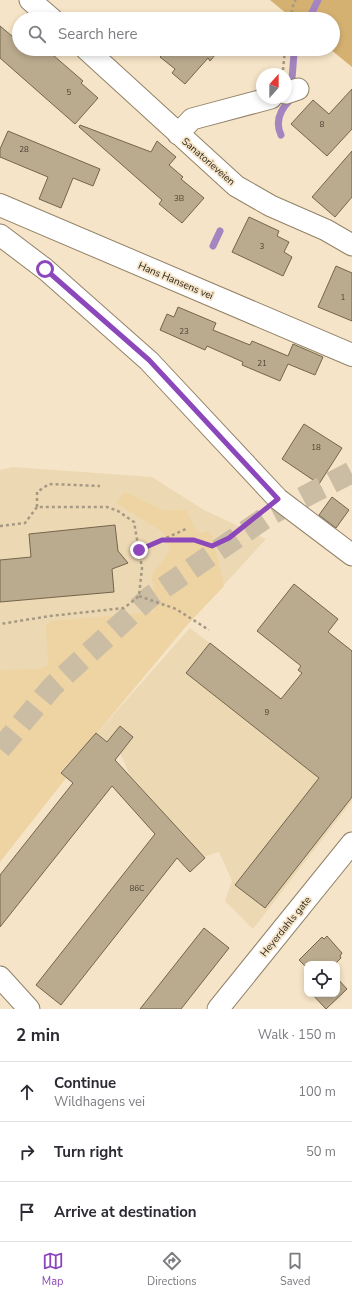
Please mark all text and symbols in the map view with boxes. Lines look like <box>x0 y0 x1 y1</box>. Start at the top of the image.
search box <box>12 12 340 56</box>
icon: search <box>26 23 48 45</box>
text: Search here <box>58 24 138 44</box>
north arrow <box>256 68 292 104</box>
house number: 5 <box>67 87 72 98</box>
house number: 8 <box>320 119 325 130</box>
street label: Sanatorieveien <box>179 135 238 189</box>
house number: 28 <box>19 144 29 155</box>
house number: 3B <box>174 193 184 204</box>
house number: 3 <box>260 241 265 252</box>
street label: Hans Hansens vei <box>136 259 215 303</box>
route start <box>36 260 54 278</box>
house number: 1 <box>341 292 346 303</box>
house number: 23 <box>179 326 189 337</box>
house number: 21 <box>257 358 267 369</box>
house number: 18 <box>311 442 321 453</box>
route end <box>130 541 148 559</box>
house number: 9 <box>265 707 270 718</box>
house number: 86C <box>130 883 145 894</box>
street label: Heyerdahls gate <box>257 894 314 960</box>
map controls <box>304 961 340 997</box>
button: locate <box>304 961 340 997</box>
text: 2 min <box>16 1024 60 1047</box>
text: Walk · 150 m <box>258 1026 336 1044</box>
text: Continue <box>54 1073 116 1093</box>
icon: ahead <box>16 1081 38 1103</box>
text: 100 m <box>298 1083 336 1101</box>
text: Wildhagens vei <box>54 1093 145 1111</box>
icon: right <box>16 1141 38 1163</box>
text: Turn right <box>54 1142 123 1162</box>
text: 50 m <box>306 1143 336 1161</box>
icon: arrive <box>16 1201 38 1223</box>
text: Arrive at destination <box>54 1202 197 1222</box>
tab: Map <box>42 1250 64 1289</box>
tab: Directions <box>147 1250 197 1289</box>
tab: Saved <box>280 1250 310 1289</box>

